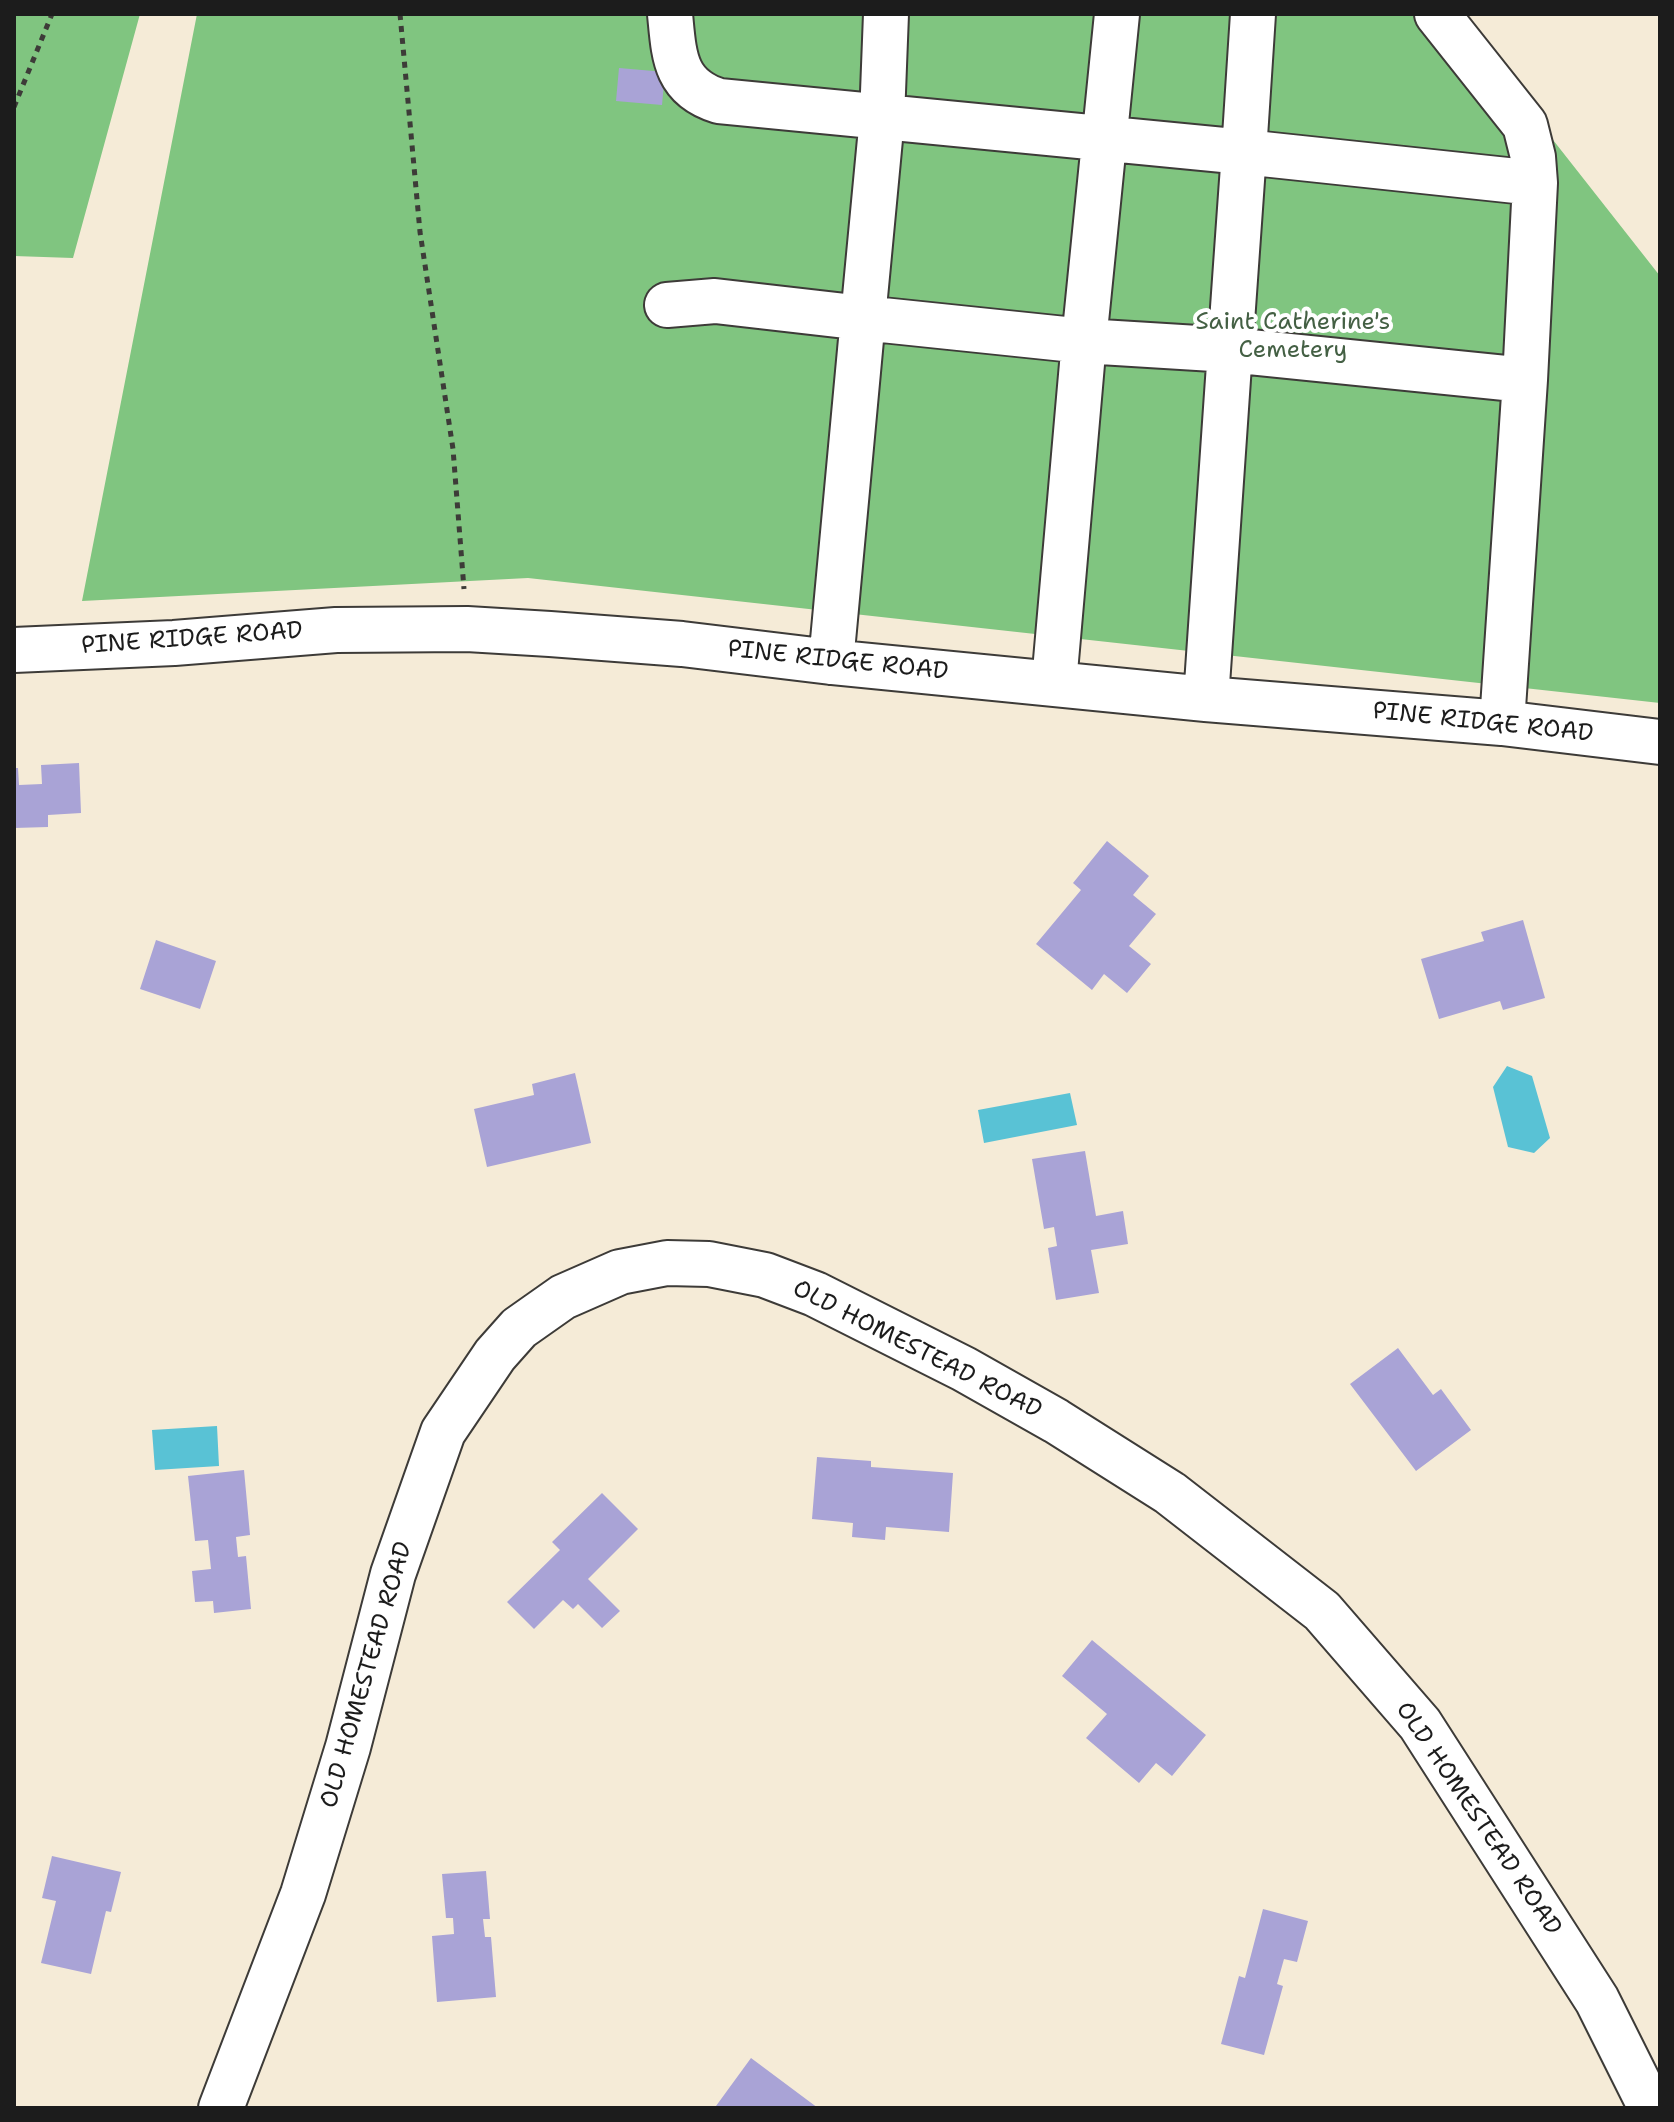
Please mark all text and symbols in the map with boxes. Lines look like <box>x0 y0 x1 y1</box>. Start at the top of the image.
park label: Saint Catherine's Cemetery <box>1196 309 1390 365</box>
street label: PINE RIDGE ROAD <box>80 617 304 661</box>
street label: PINE RIDGE ROAD <box>726 635 950 687</box>
street label: PINE RIDGE ROAD <box>1371 697 1595 749</box>
street label: OLD HOMESTEAD ROAD <box>788 1275 1046 1425</box>
street label: OLD HOMESTEAD ROAD <box>315 1539 419 1811</box>
street label: OLD HOMESTEAD ROAD <box>1389 1697 1567 1941</box>

